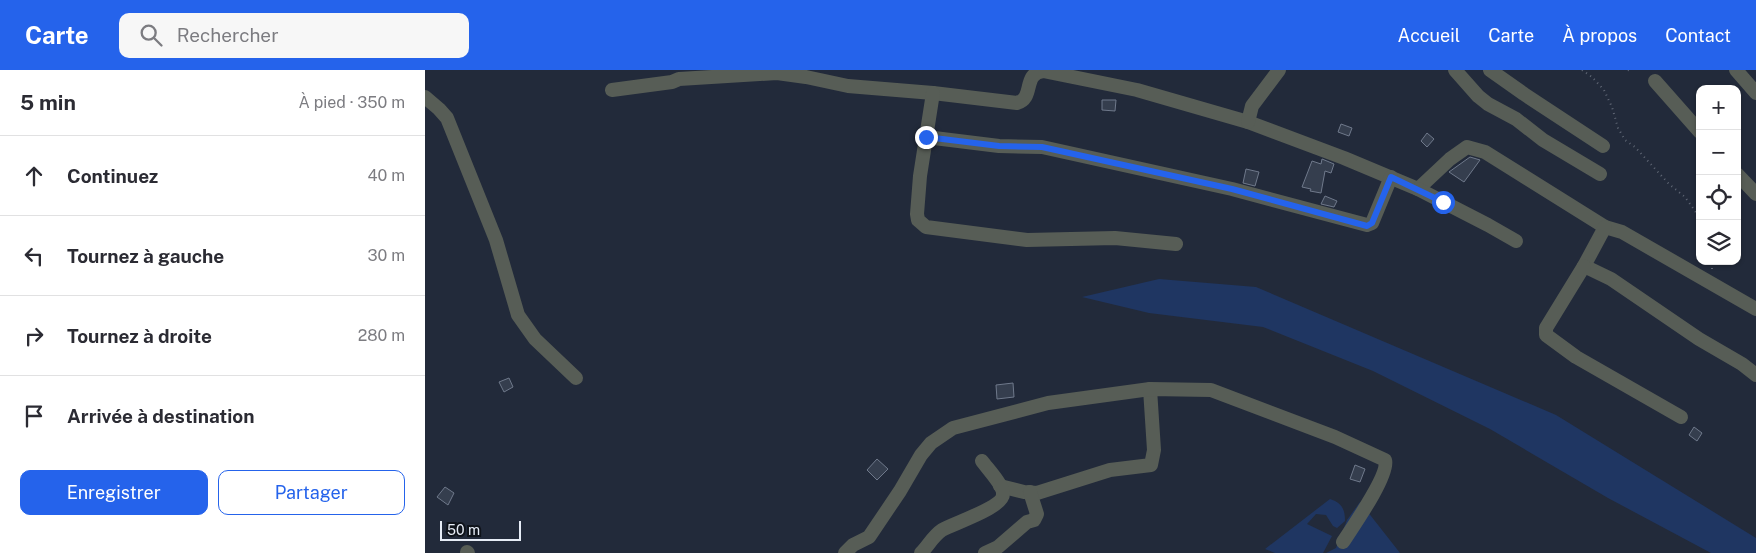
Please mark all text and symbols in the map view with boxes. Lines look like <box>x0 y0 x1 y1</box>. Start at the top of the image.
search box <box>119 13 469 58</box>
text: Carte <box>25 21 89 49</box>
icon: search <box>137 21 165 49</box>
text: Rechercher <box>177 24 279 46</box>
text: Accueil <box>1398 25 1460 46</box>
text: Carte <box>1488 25 1534 46</box>
text: À propos <box>1562 25 1637 46</box>
text: Contact <box>1665 25 1731 46</box>
map controls <box>1696 85 1741 265</box>
button: + <box>1696 85 1741 130</box>
text: 5 min <box>20 90 76 115</box>
text: À pied · 350 m <box>298 93 405 112</box>
route end <box>915 126 938 149</box>
button: − <box>1696 130 1741 175</box>
icon: ahead <box>20 162 48 190</box>
text: Continuez <box>67 165 158 187</box>
text: 40 m <box>367 166 405 185</box>
button: locate <box>1696 175 1741 220</box>
route start <box>1432 191 1455 214</box>
button: layers <box>1696 220 1741 265</box>
icon: left <box>20 242 48 270</box>
text: Tournez à gauche <box>67 245 224 267</box>
text: 30 m <box>368 246 405 265</box>
icon: right <box>20 322 48 350</box>
text: Tournez à droite <box>67 325 212 347</box>
text: 280 m <box>358 326 405 345</box>
icon: arrive <box>20 402 48 430</box>
text: Arrivée à destination <box>67 405 255 427</box>
button: Enregistrer <box>20 470 208 515</box>
button: Partager <box>218 470 405 515</box>
scale bar <box>440 518 521 541</box>
text: 50 m <box>447 522 480 538</box>

